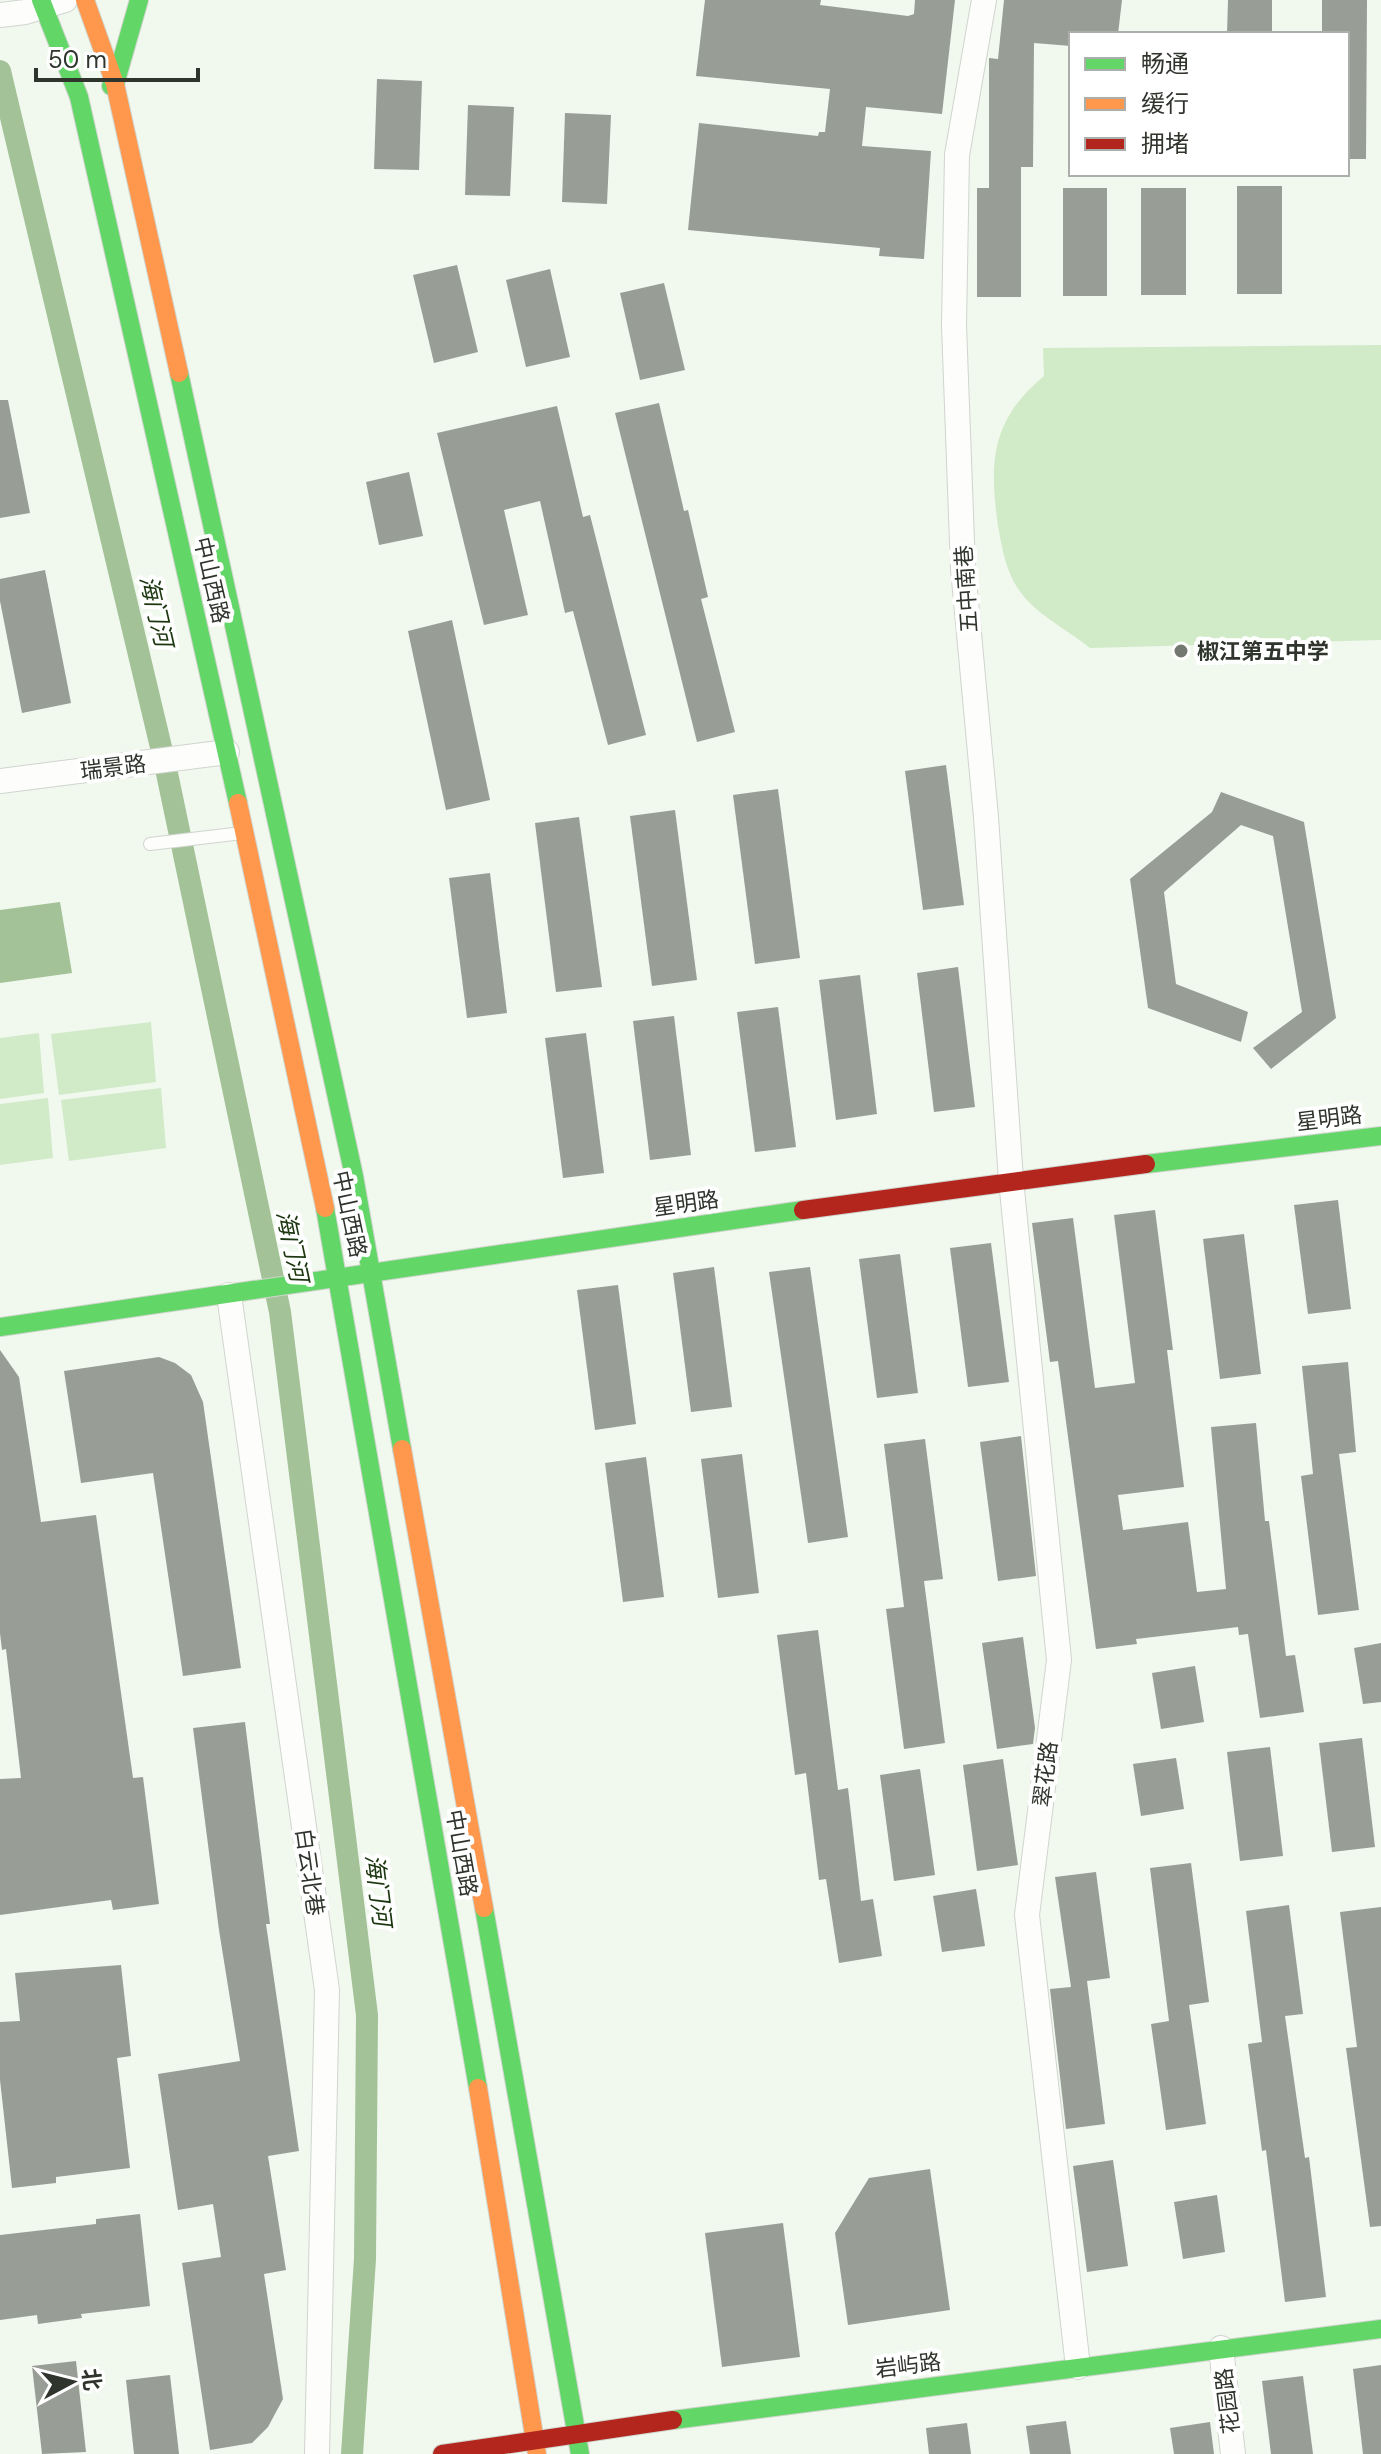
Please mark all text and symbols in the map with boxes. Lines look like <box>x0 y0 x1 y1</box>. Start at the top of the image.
scale bar <box>36 32 198 82</box>
legend <box>1069 32 1349 176</box>
text: 50 m <box>48 44 107 75</box>
text: 畅通 <box>1141 48 1189 79</box>
text: 缓行 <box>1141 88 1189 119</box>
text: 拥堵 <box>1141 128 1189 159</box>
street label: 中山西路 <box>187 534 236 626</box>
street label: 五中南巷 <box>949 544 984 634</box>
water label: 海门河 <box>133 572 181 653</box>
place label: 椒江第五中学 <box>1197 637 1329 666</box>
marker: 椒江第五中学 <box>1172 642 1190 660</box>
street label: 瑞景路 <box>79 749 148 786</box>
street label: 星明路 <box>1295 1100 1364 1137</box>
street label: 中山西路 <box>326 1168 373 1260</box>
street label: 星明路 <box>651 1185 721 1222</box>
water label: 海门河 <box>270 1207 316 1288</box>
street label: 翠花路 <box>1027 1740 1064 1809</box>
street label: 中山西路 <box>440 1807 483 1899</box>
street label: 白云北巷 <box>289 1826 330 1918</box>
water label: 海门河 <box>359 1852 399 1932</box>
north arrow <box>32 2342 112 2422</box>
street label: 岩屿路 <box>874 2347 943 2384</box>
street label: 花园路 <box>1209 2366 1246 2435</box>
text: 北 <box>76 2367 107 2392</box>

